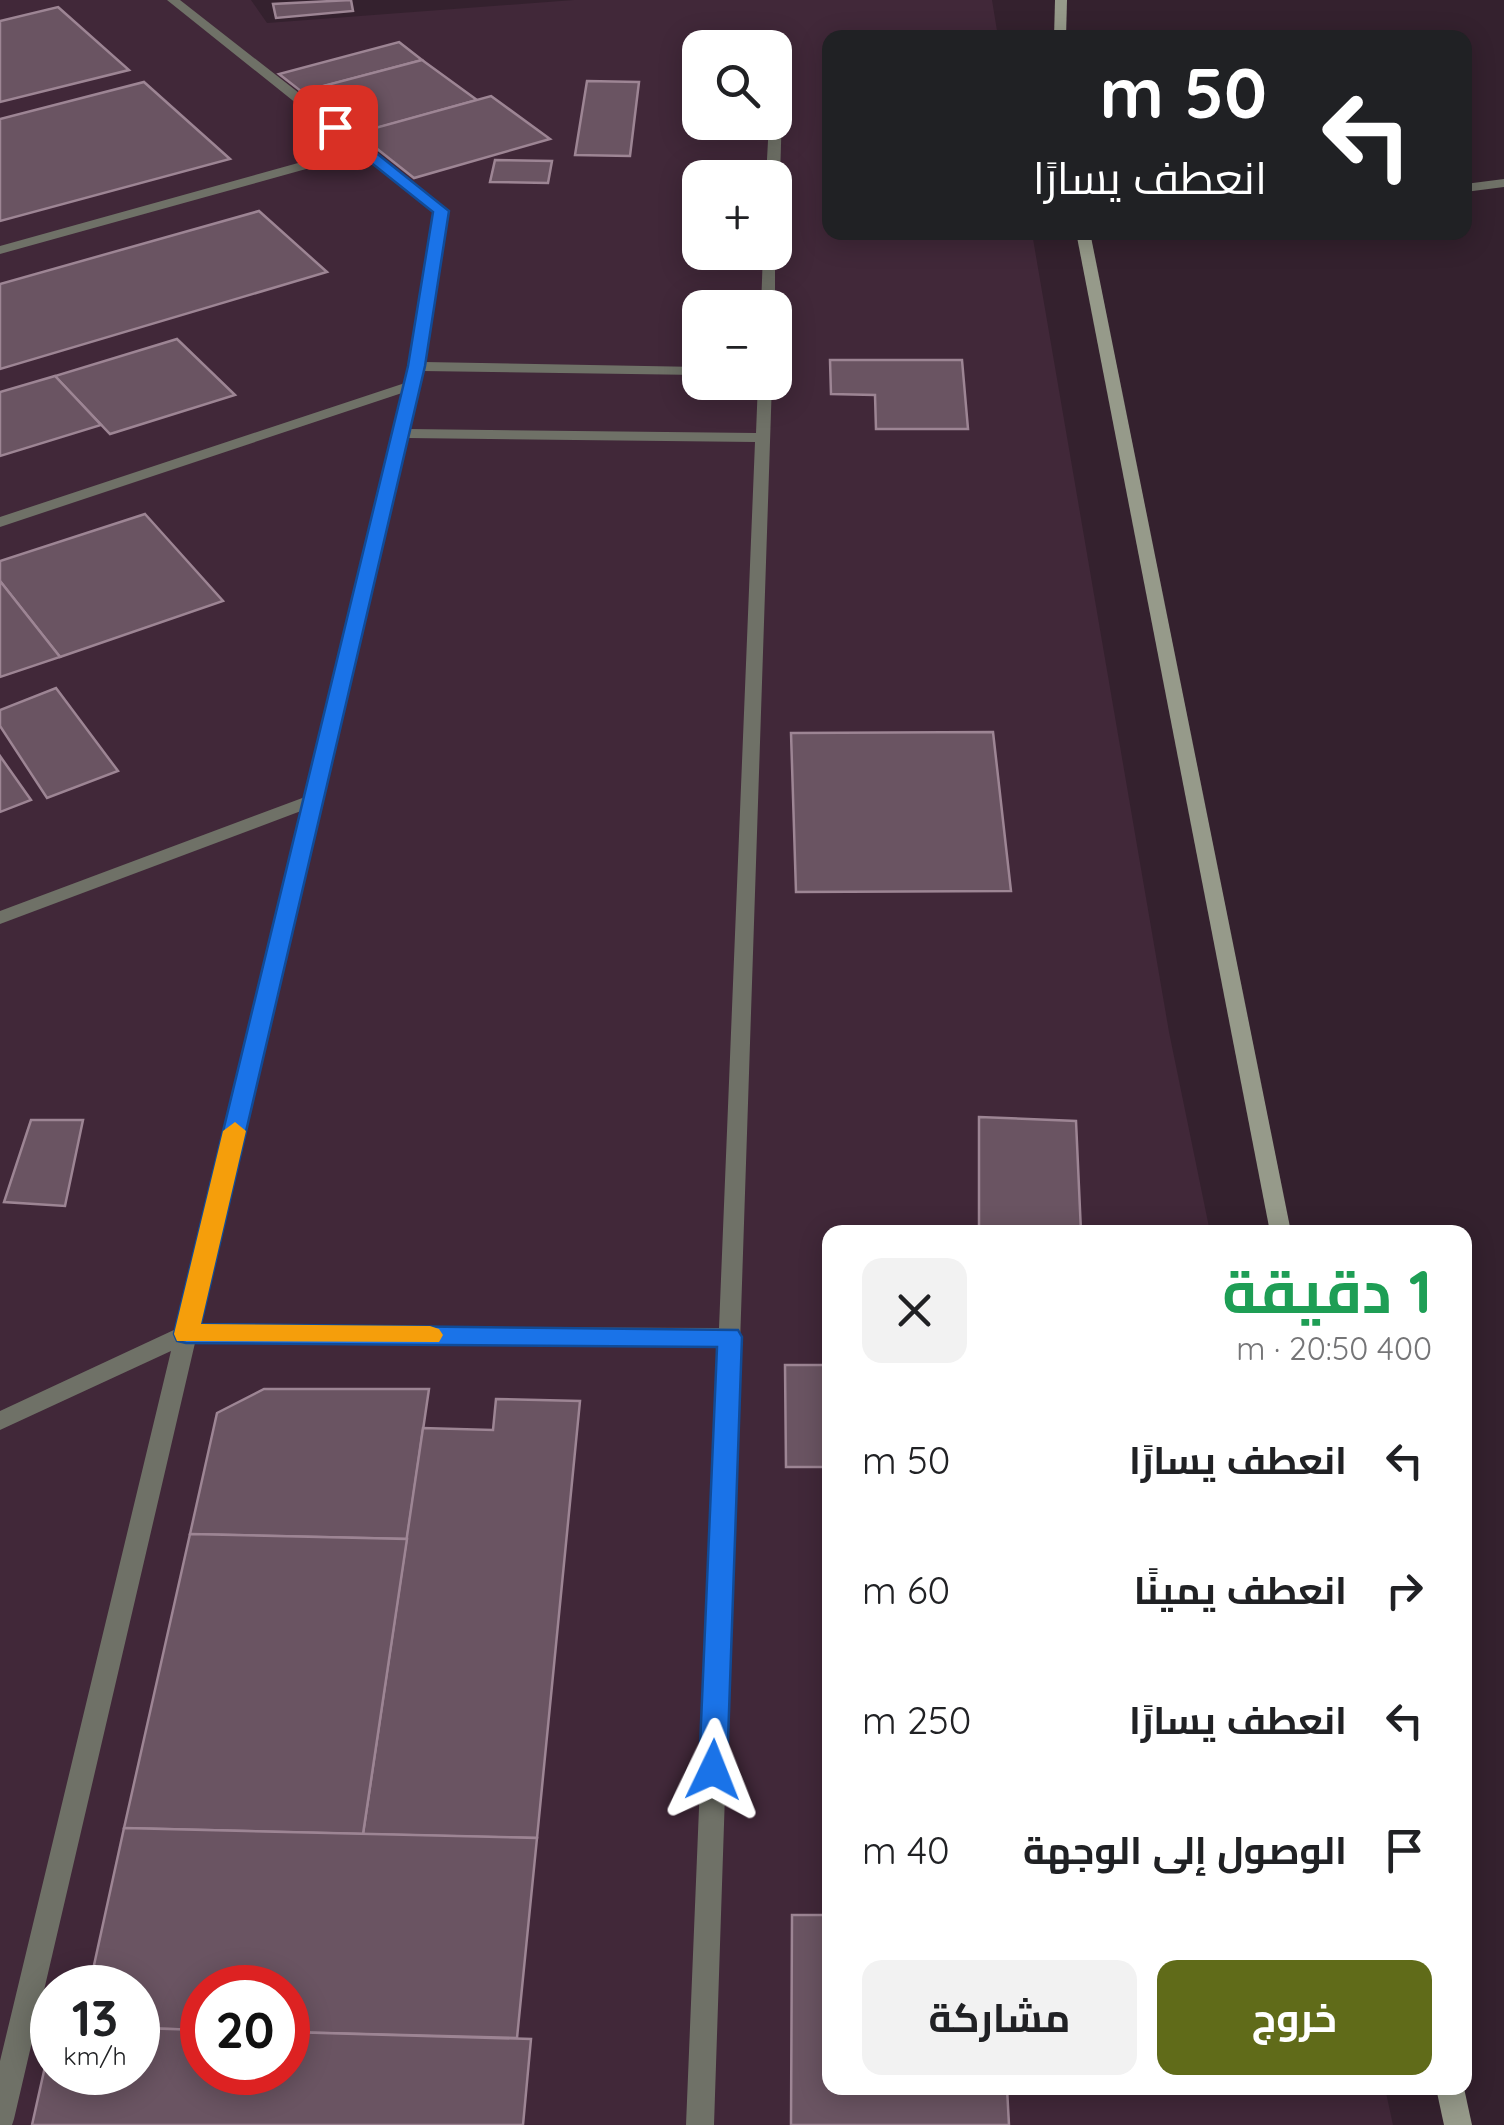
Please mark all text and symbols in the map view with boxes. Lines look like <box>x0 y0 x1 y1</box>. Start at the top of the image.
map controls <box>682 30 792 400</box>
button: search <box>682 30 792 140</box>
text: 50 m <box>1100 48 1267 136</box>
icon: left <box>1302 70 1432 200</box>
pin <box>293 85 378 170</box>
icon: arrive <box>308 100 363 155</box>
text: انعطف يسارًا <box>1033 149 1267 205</box>
button: + <box>682 160 792 270</box>
button: − <box>682 290 792 400</box>
text: 1 دقيقة <box>1222 1253 1432 1328</box>
button: close <box>862 1258 967 1363</box>
text: 400 m · 20:50 <box>1236 1328 1432 1368</box>
icon: left <box>1377 1433 1432 1488</box>
text: 50 m <box>862 1436 950 1484</box>
text: انعطف يسارًا <box>1129 1436 1347 1484</box>
icon: right <box>1377 1563 1432 1618</box>
text: 60 m <box>862 1566 950 1614</box>
text: انعطف يمينًا <box>1134 1566 1347 1614</box>
icon: left <box>1377 1693 1432 1748</box>
text: 250 m <box>862 1696 971 1744</box>
text: انعطف يسارًا <box>1129 1696 1347 1744</box>
position arrow <box>661 1718 765 1822</box>
icon: arrive <box>1377 1823 1432 1878</box>
text: 40 m <box>862 1826 950 1874</box>
text: الوصول إلى الوجهة <box>1023 1826 1347 1874</box>
button: مشاركة <box>862 1960 1137 2075</box>
button: خروج <box>1157 1960 1432 2075</box>
speed limit sign: 20 <box>180 1965 310 2095</box>
text: 13 <box>72 1986 118 2049</box>
text: km/h <box>63 2040 127 2071</box>

